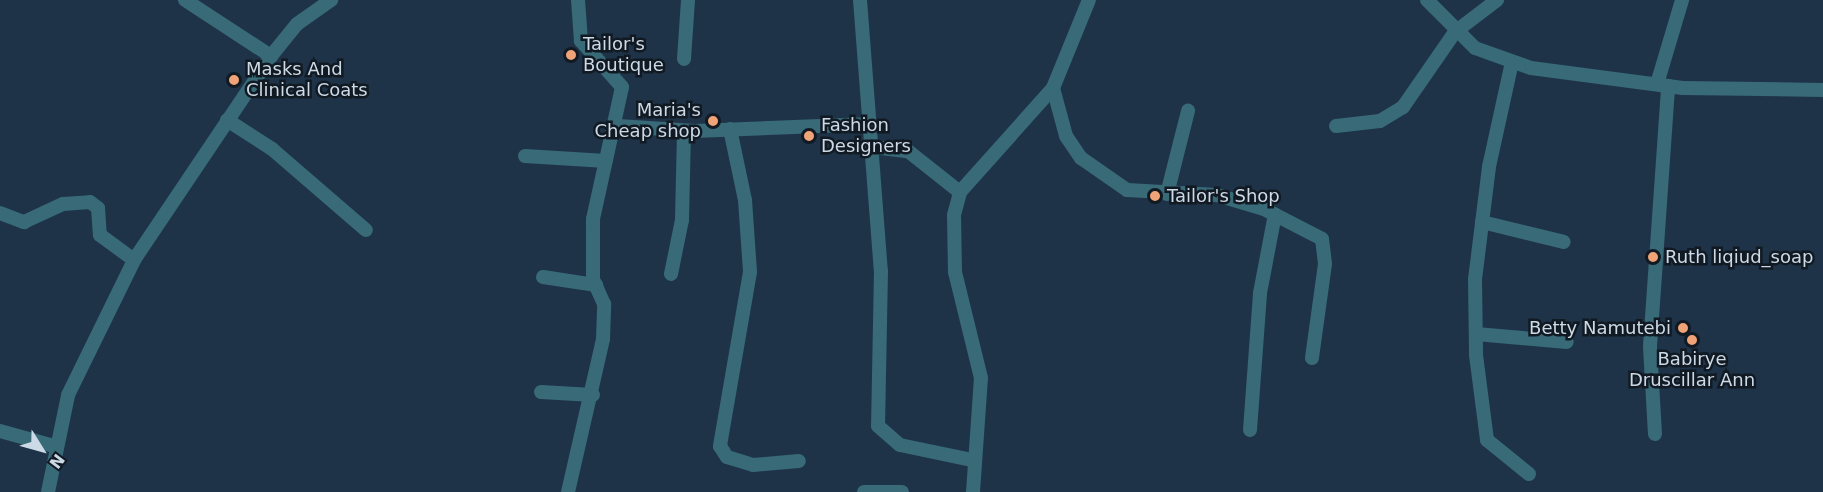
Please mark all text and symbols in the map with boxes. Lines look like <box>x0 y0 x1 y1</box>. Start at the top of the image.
place label: Tailor's Boutique <box>583 34 664 76</box>
marker: Tailor's Boutique <box>564 48 578 62</box>
place label: Masks And Clinical Coats <box>246 59 368 101</box>
marker: Masks And Clinical Coats <box>227 73 241 87</box>
place label: Maria's Cheap shop <box>595 100 701 142</box>
marker: Maria's Cheap shop <box>706 114 720 128</box>
place label: Fashion Designers <box>821 115 911 158</box>
marker: Fashion Designers <box>802 129 816 143</box>
place label: Tailor's Shop <box>1167 185 1280 207</box>
marker: Tailor's Shop <box>1148 189 1162 203</box>
place label: Ruth liqiud_soap <box>1665 246 1813 268</box>
marker: Ruth liqiud_soap <box>1646 250 1660 264</box>
place label: Betty Namutebi <box>1529 317 1671 339</box>
marker: Betty Namutebi <box>1676 321 1690 335</box>
marker: Babirye Druscillar Ann <box>1685 333 1699 347</box>
place label: Babirye Druscillar Ann <box>1629 349 1755 392</box>
north arrow <box>12 420 72 480</box>
text: N <box>45 450 68 472</box>

